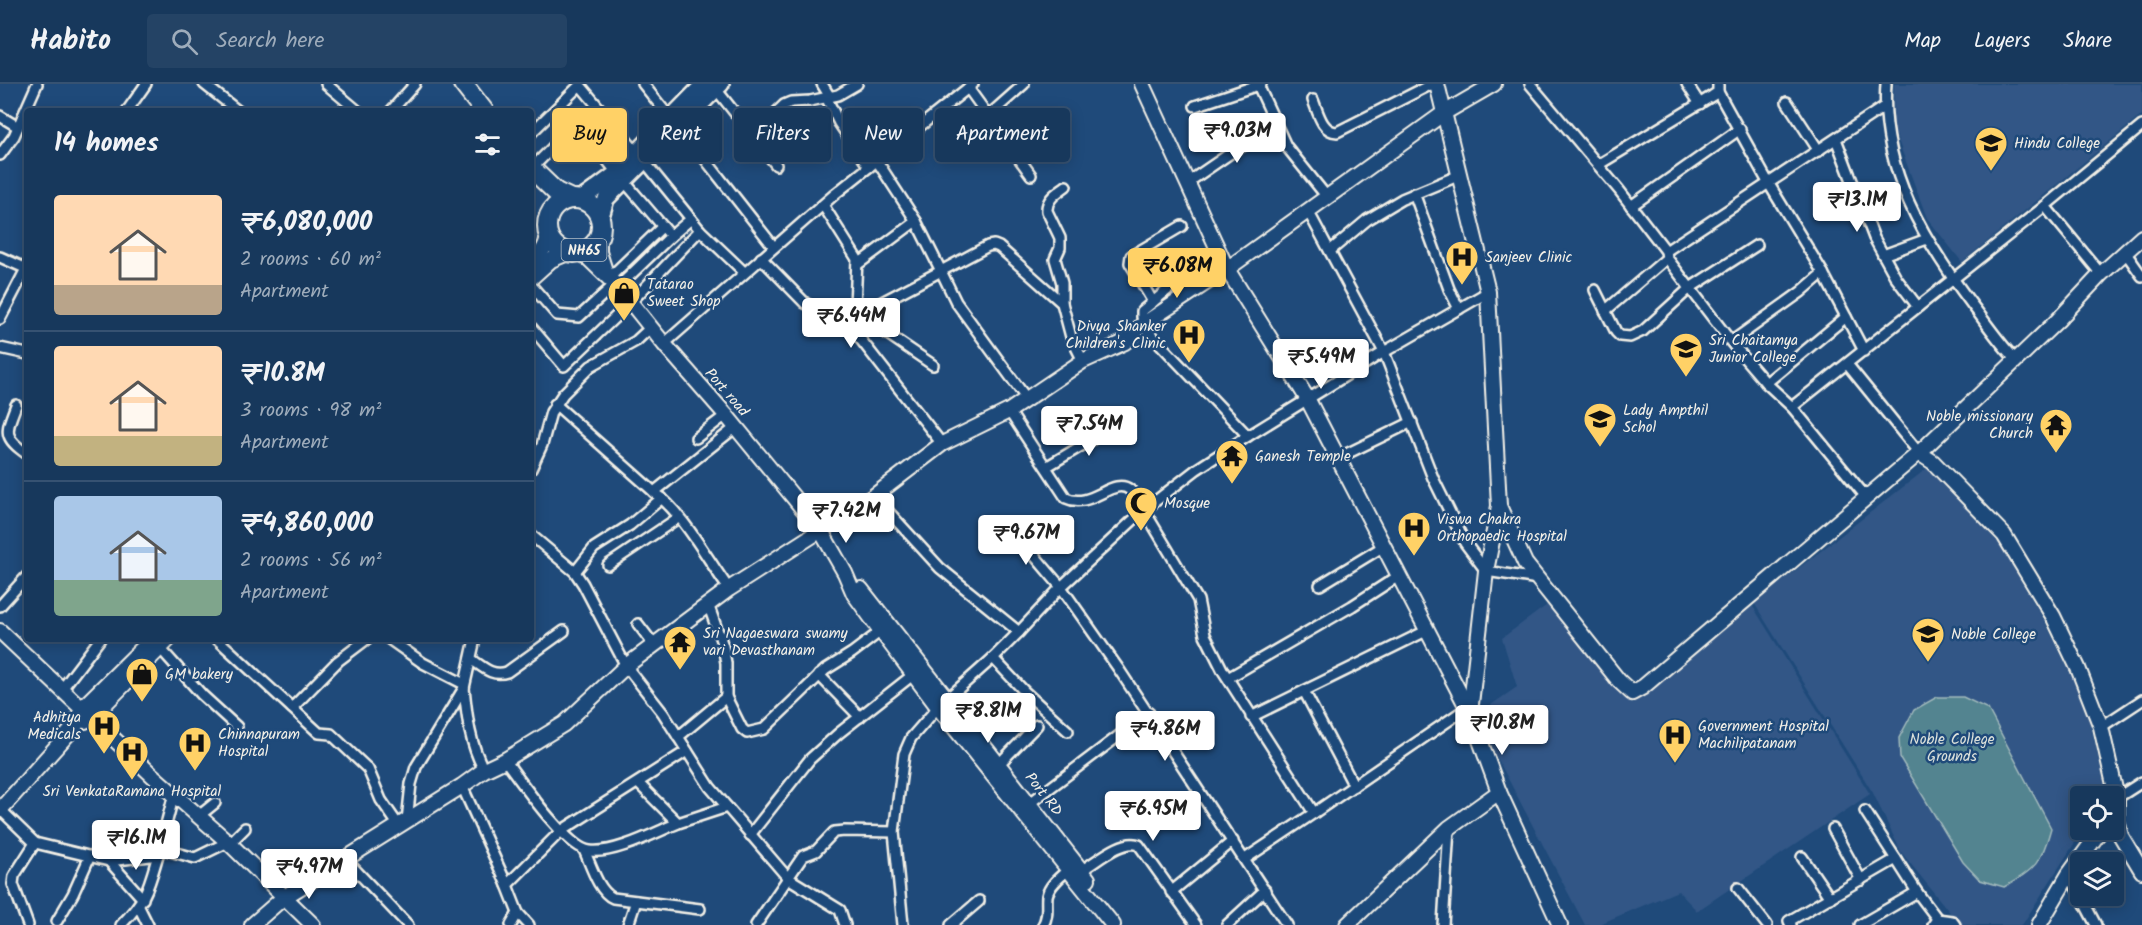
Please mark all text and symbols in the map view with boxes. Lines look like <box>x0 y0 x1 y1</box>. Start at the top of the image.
search box <box>147 14 567 68</box>
text: Habito <box>30 19 111 64</box>
text: Search here <box>216 24 325 59</box>
icon: search <box>168 25 201 58</box>
text: Map <box>1904 25 1941 58</box>
text: Layers <box>1974 25 2030 58</box>
text: Share <box>2063 25 2112 58</box>
chip: Buy <box>552 108 627 162</box>
chip: Rent <box>639 108 722 162</box>
chip: Filters <box>734 108 831 162</box>
chip: New <box>843 108 923 162</box>
chip: Apartment <box>935 108 1070 162</box>
pin: ₹9.03M <box>1188 113 1286 164</box>
text: ₹9.03M <box>1203 116 1271 148</box>
text: 14 homes <box>54 123 159 165</box>
school or university icon: Hindu College <box>1973 125 2009 172</box>
icon: filters <box>471 128 504 161</box>
place label: Hindu College <box>2014 132 2100 156</box>
pin: ₹13.1M <box>1808 182 1906 233</box>
text: ₹13.1M <box>1827 185 1887 217</box>
text: ₹6,080,000 <box>240 202 372 244</box>
icon: home <box>102 219 174 291</box>
road number: NH65 <box>562 239 606 261</box>
hospital icon: Sanjeev Clinic <box>1444 239 1480 286</box>
text: 2 rooms · 60 m² <box>240 244 381 276</box>
place label: Sanjeev Clinic <box>1485 246 1572 270</box>
pin: ₹6.08M <box>1128 248 1226 299</box>
text: ₹6.08M <box>1142 251 1212 283</box>
place label: Tatarao Sweet Shop <box>647 273 720 314</box>
shop icon: Tatarao Sweet Shop <box>606 275 642 322</box>
text: Apartment <box>240 276 329 308</box>
pin: ₹6.44M <box>802 298 900 349</box>
text: ₹6.44M <box>816 301 886 333</box>
place label: Divya Shanker Children's Clinic <box>1065 315 1167 356</box>
hospital icon: Divya Shanker Children's Clinic <box>1171 317 1207 364</box>
place label: Sri Chaitamya Junior College <box>1709 329 1798 370</box>
school or university icon: Sri Chaitamya Junior College <box>1668 331 1704 378</box>
pin: ₹5.49M <box>1272 339 1370 390</box>
text: ₹5.49M <box>1287 342 1355 374</box>
text: ₹10.8M <box>240 353 325 395</box>
street label: Port road <box>698 363 755 423</box>
icon: home <box>102 370 174 442</box>
text: 3 rooms · 98 m² <box>240 395 381 427</box>
place label: Lady Ampthil Schol <box>1623 399 1708 440</box>
school or university icon: Lady Ampthil Schol <box>1582 401 1618 448</box>
place label: Noble missionary Church <box>1926 405 2034 446</box>
pin: ₹7.54M <box>1040 406 1138 457</box>
temple icon: Noble missionary Church <box>2038 407 2074 454</box>
text: ₹7.54M <box>1055 409 1123 441</box>
text: Apartment <box>240 427 329 459</box>
temple icon: Ganesh Temple <box>1214 438 1250 485</box>
place label: Ganesh Temple <box>1255 445 1351 469</box>
mosque icon: Mosque <box>1123 485 1159 532</box>
place label: Mosque <box>1164 492 1210 516</box>
pin: ₹7.42M <box>797 493 895 544</box>
text: ₹7.42M <box>811 496 881 528</box>
text: ₹4,860,000 <box>240 503 373 545</box>
place label: Viswa Chakra Orthopaedic Hospital <box>1437 508 1567 549</box>
hospital icon: Viswa Chakra Orthopaedic Hospital <box>1396 510 1432 557</box>
pin: ₹9.67M <box>977 515 1075 566</box>
text: ₹9.67M <box>992 518 1060 550</box>
icon: home <box>102 520 174 592</box>
text: 2 rooms · 56 m² <box>240 545 382 577</box>
text: Apartment <box>240 577 329 609</box>
school or university icon: Noble College <box>1910 616 1946 663</box>
place label: Sri Nagaeswara swamy vari Devasthanam <box>703 622 849 663</box>
place label: Noble College <box>1951 623 2036 647</box>
temple icon: Sri Nagaeswara swamy vari Devasthanam <box>662 624 698 671</box>
shop icon: GM bakery <box>124 656 160 703</box>
place label: GM bakery <box>165 663 234 687</box>
pin: ₹8.81M <box>939 693 1037 744</box>
text: ₹8.81M <box>955 696 1021 728</box>
pin: ₹10.8M <box>1453 705 1551 756</box>
place label: Adhitya Medicals <box>28 706 82 747</box>
hospital icon: Adhitya Medicals <box>86 708 122 755</box>
text: ₹10.8M <box>1469 708 1535 740</box>
pin: ₹4.86M <box>1116 711 1214 762</box>
text: ₹4.86M <box>1130 714 1200 746</box>
place label: Government Hospital Machilipatanam <box>1698 715 1829 756</box>
hospital icon: Government Hospital Machilipatanam <box>1657 717 1693 764</box>
place label: Chinnapuram Hospital <box>218 723 300 764</box>
hospital icon: Chinnapuram Hospital <box>177 725 213 772</box>
park label: Noble College Grounds <box>1909 728 1995 769</box>
hospital icon: Sri VenkataRamana Hospital <box>114 734 150 781</box>
street label: Port RD <box>1018 767 1068 822</box>
place label: Sri VenkataRamana Hospital <box>43 780 222 804</box>
map controls <box>2070 786 2124 906</box>
button: locate <box>2070 786 2124 840</box>
pin: ₹6.95M <box>1104 791 1202 842</box>
text: ₹6.95M <box>1119 794 1187 826</box>
pin: ₹16.1M <box>87 820 185 871</box>
text: ₹16.1M <box>106 823 166 855</box>
pin: ₹4.97M <box>260 849 358 900</box>
text: ₹4.97M <box>275 852 343 884</box>
button: layers <box>2070 852 2124 906</box>

